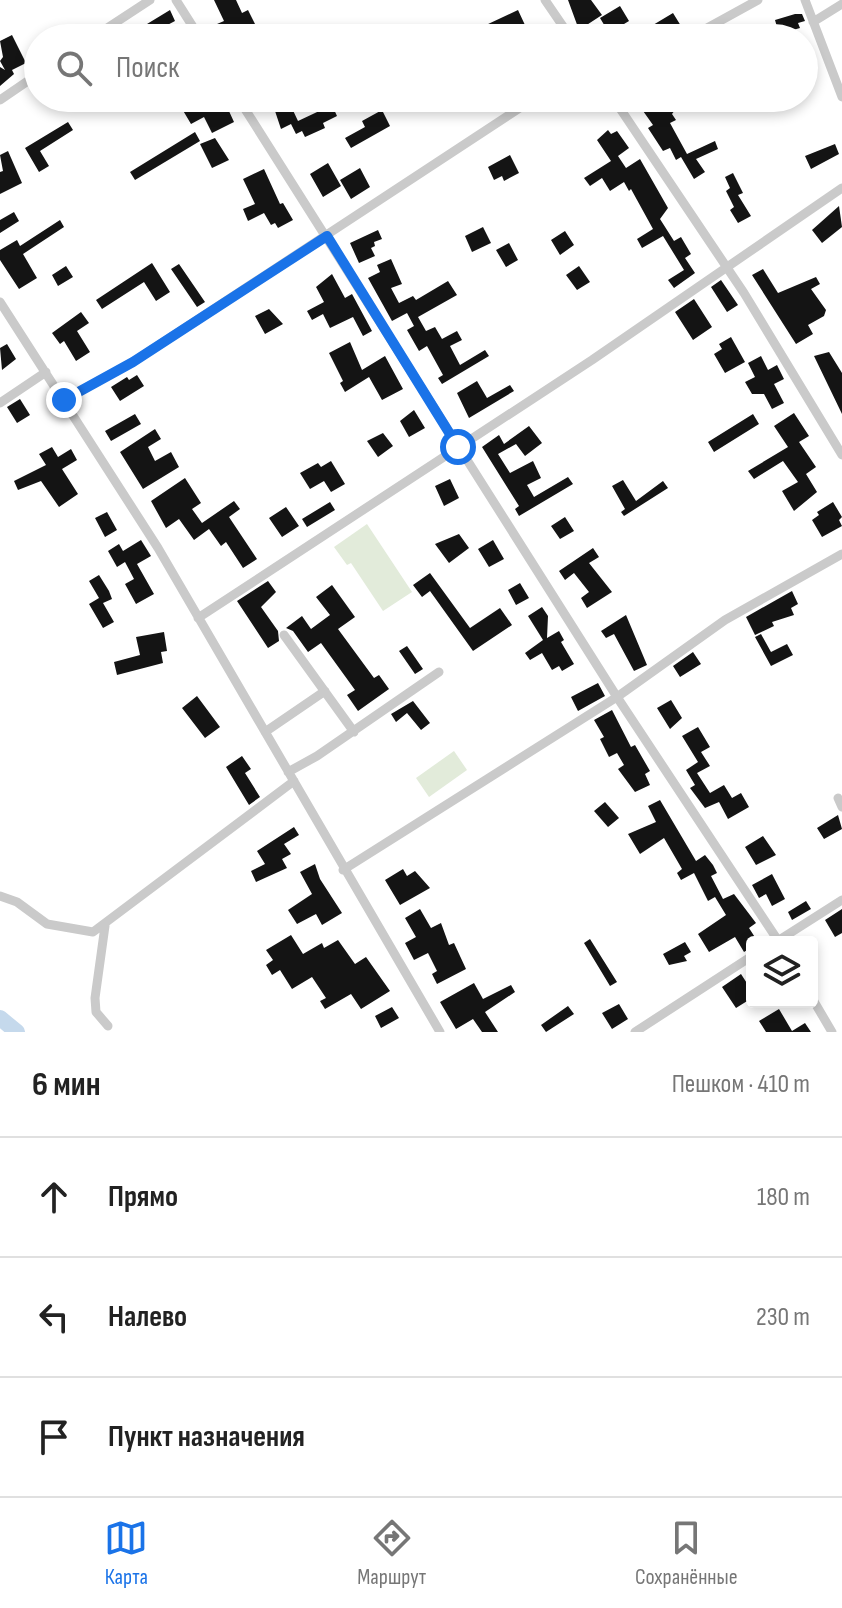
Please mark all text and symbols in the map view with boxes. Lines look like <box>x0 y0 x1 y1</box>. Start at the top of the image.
search box <box>24 24 818 112</box>
icon: search <box>52 46 96 90</box>
text: Поиск <box>116 50 179 86</box>
route end <box>46 382 82 418</box>
route start <box>440 429 476 465</box>
map controls <box>746 936 818 1008</box>
button: layers <box>746 936 818 1008</box>
text: 6 мин <box>32 1064 101 1105</box>
text: Пешком · 410 m <box>672 1069 810 1100</box>
icon: ahead <box>32 1175 76 1219</box>
text: Прямо <box>108 1179 178 1215</box>
text: 180 m <box>757 1182 810 1213</box>
icon: left <box>32 1295 76 1339</box>
text: Налево <box>108 1299 187 1335</box>
text: 230 m <box>756 1302 810 1333</box>
icon: arrive <box>32 1415 76 1459</box>
text: Пункт назначения <box>108 1419 305 1455</box>
tab: Карта <box>104 1516 148 1591</box>
tab: Маршрут <box>357 1516 426 1591</box>
tab: Сохранённые <box>635 1516 738 1591</box>

